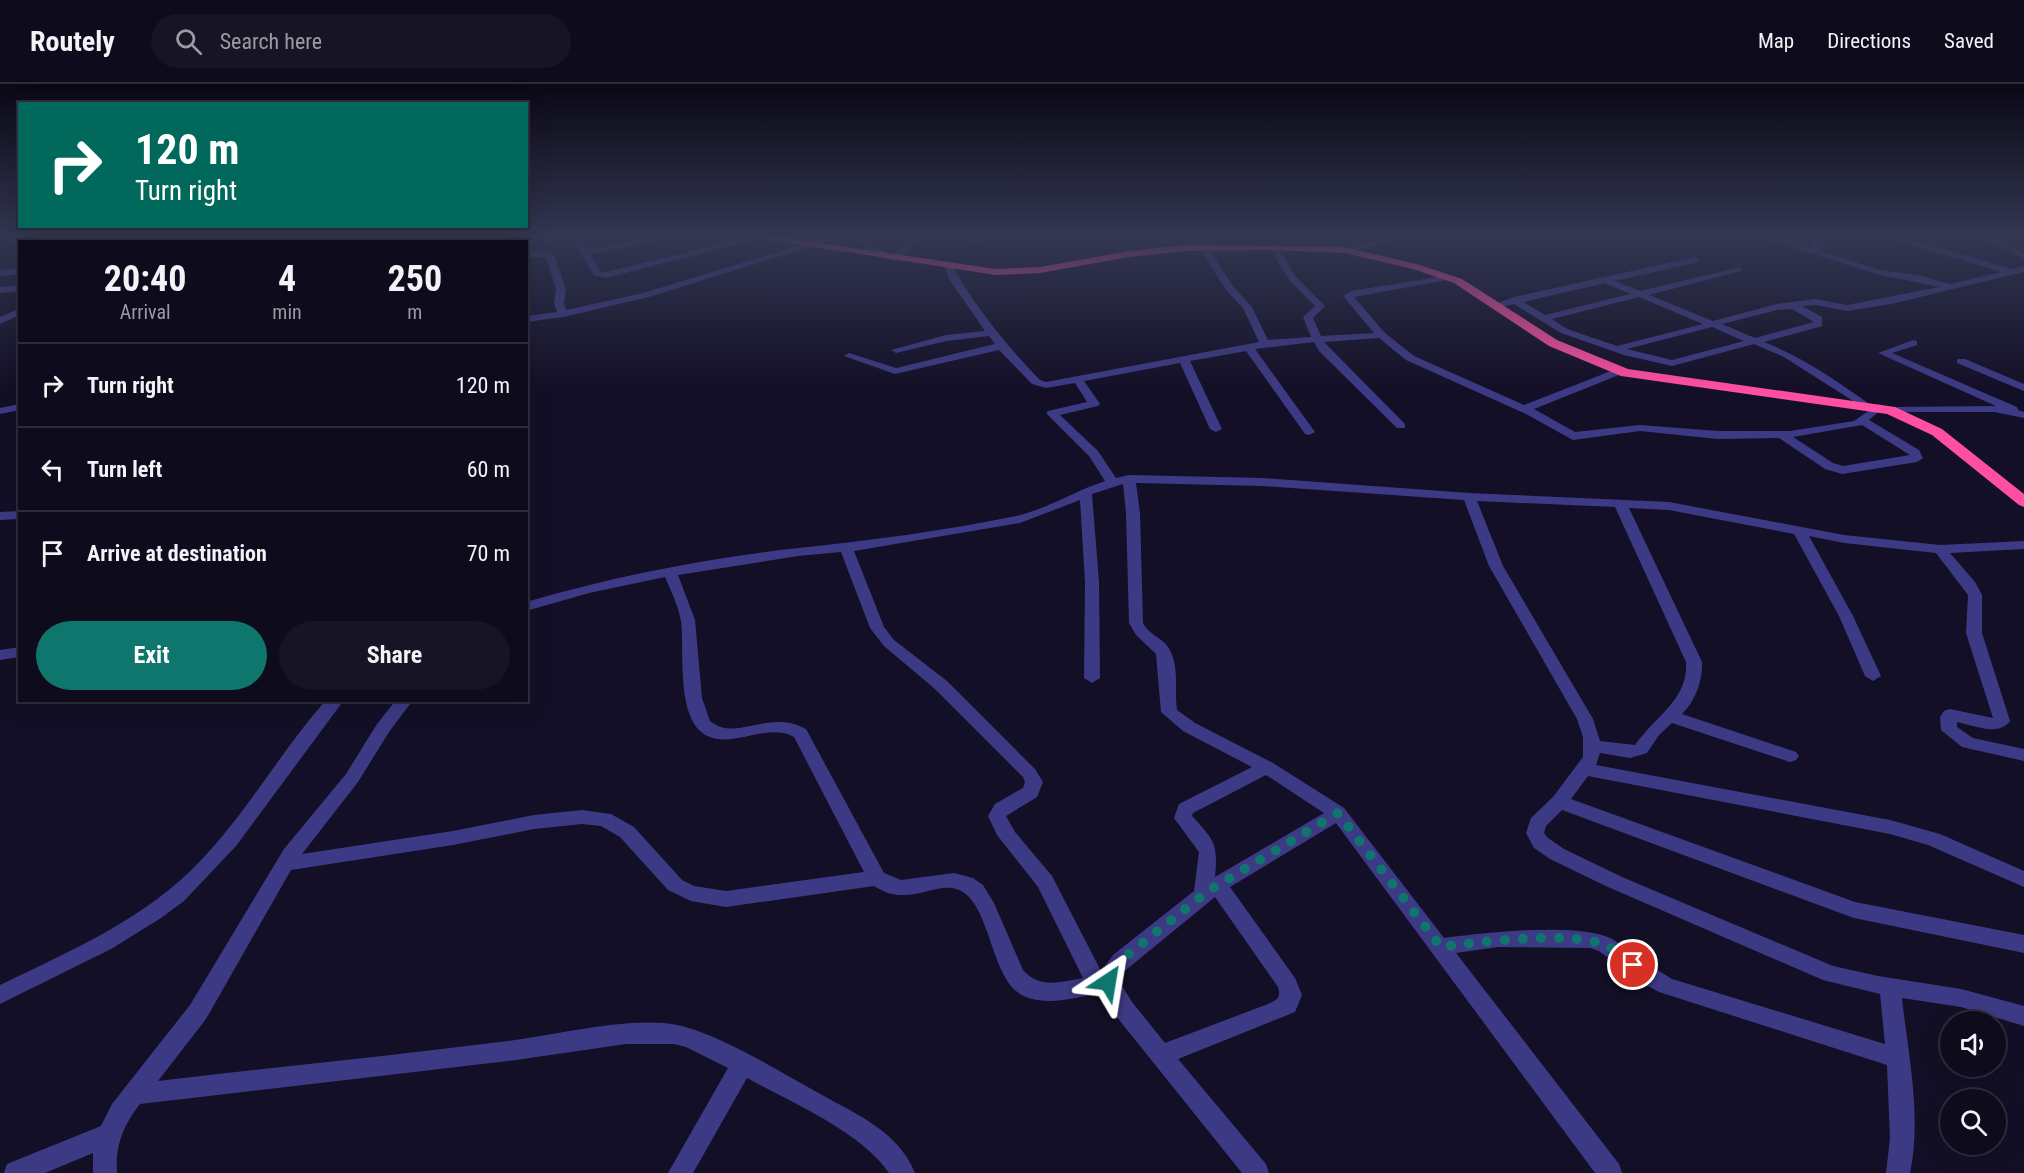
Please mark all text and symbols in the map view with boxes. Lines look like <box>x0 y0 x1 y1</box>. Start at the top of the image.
search box <box>151 14 571 68</box>
text: Routely <box>30 25 115 58</box>
icon: search <box>172 25 205 58</box>
text: Search here <box>220 29 322 54</box>
text: Map <box>1758 29 1794 53</box>
text: Directions <box>1827 29 1911 53</box>
text: Saved <box>1944 29 1994 53</box>
text: 120 m <box>135 125 240 174</box>
icon: right <box>36 126 114 204</box>
text: Turn right <box>135 175 237 207</box>
text: 20:40 <box>104 258 186 300</box>
text: 4 <box>278 258 296 300</box>
text: 250 <box>388 258 442 300</box>
text: Arrival <box>120 300 171 324</box>
text: min <box>272 300 302 324</box>
text: m <box>407 300 422 324</box>
icon: right <box>36 369 69 402</box>
text: Turn right <box>87 373 174 398</box>
text: 120 m <box>456 373 510 398</box>
icon: left <box>36 453 69 486</box>
text: Turn left <box>87 457 162 482</box>
text: 60 m <box>467 457 510 482</box>
icon: arrive <box>36 537 69 570</box>
text: Arrive at destination <box>87 541 267 566</box>
text: 70 m <box>467 541 510 566</box>
button: Exit <box>36 621 267 690</box>
button: Share <box>279 621 510 690</box>
pin <box>1607 939 1658 990</box>
icon: arrive <box>1616 948 1649 981</box>
position arrow <box>1076 950 1140 1014</box>
map controls <box>1940 1011 2006 1155</box>
button: sound <box>1940 1011 2006 1077</box>
button: search <box>1940 1089 2006 1155</box>

